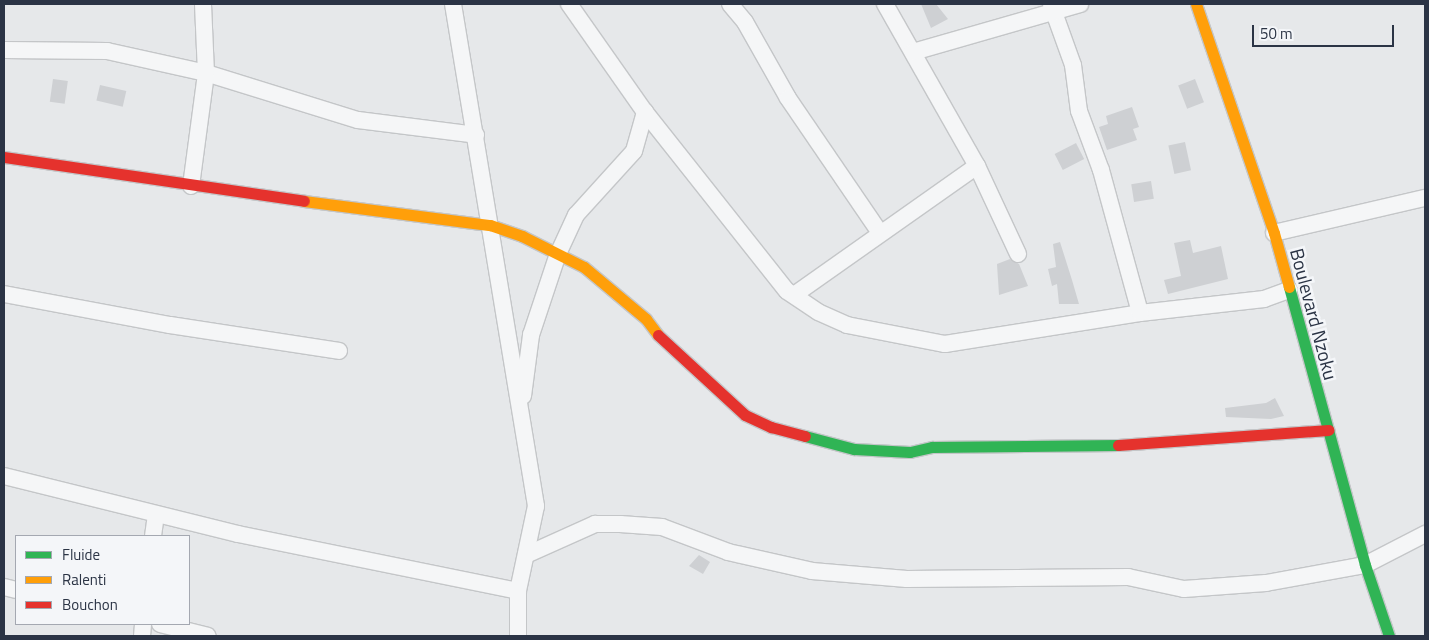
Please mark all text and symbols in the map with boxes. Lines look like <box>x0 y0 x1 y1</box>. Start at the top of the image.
scale bar <box>1254 15 1396 47</box>
text: 50 m <box>1260 22 1293 45</box>
street label: Boulevard Nzoku <box>1285 246 1343 382</box>
legend <box>15 535 190 625</box>
text: Fluide <box>62 543 100 566</box>
text: Ralenti <box>62 568 106 591</box>
text: Bouchon <box>62 593 118 616</box>

